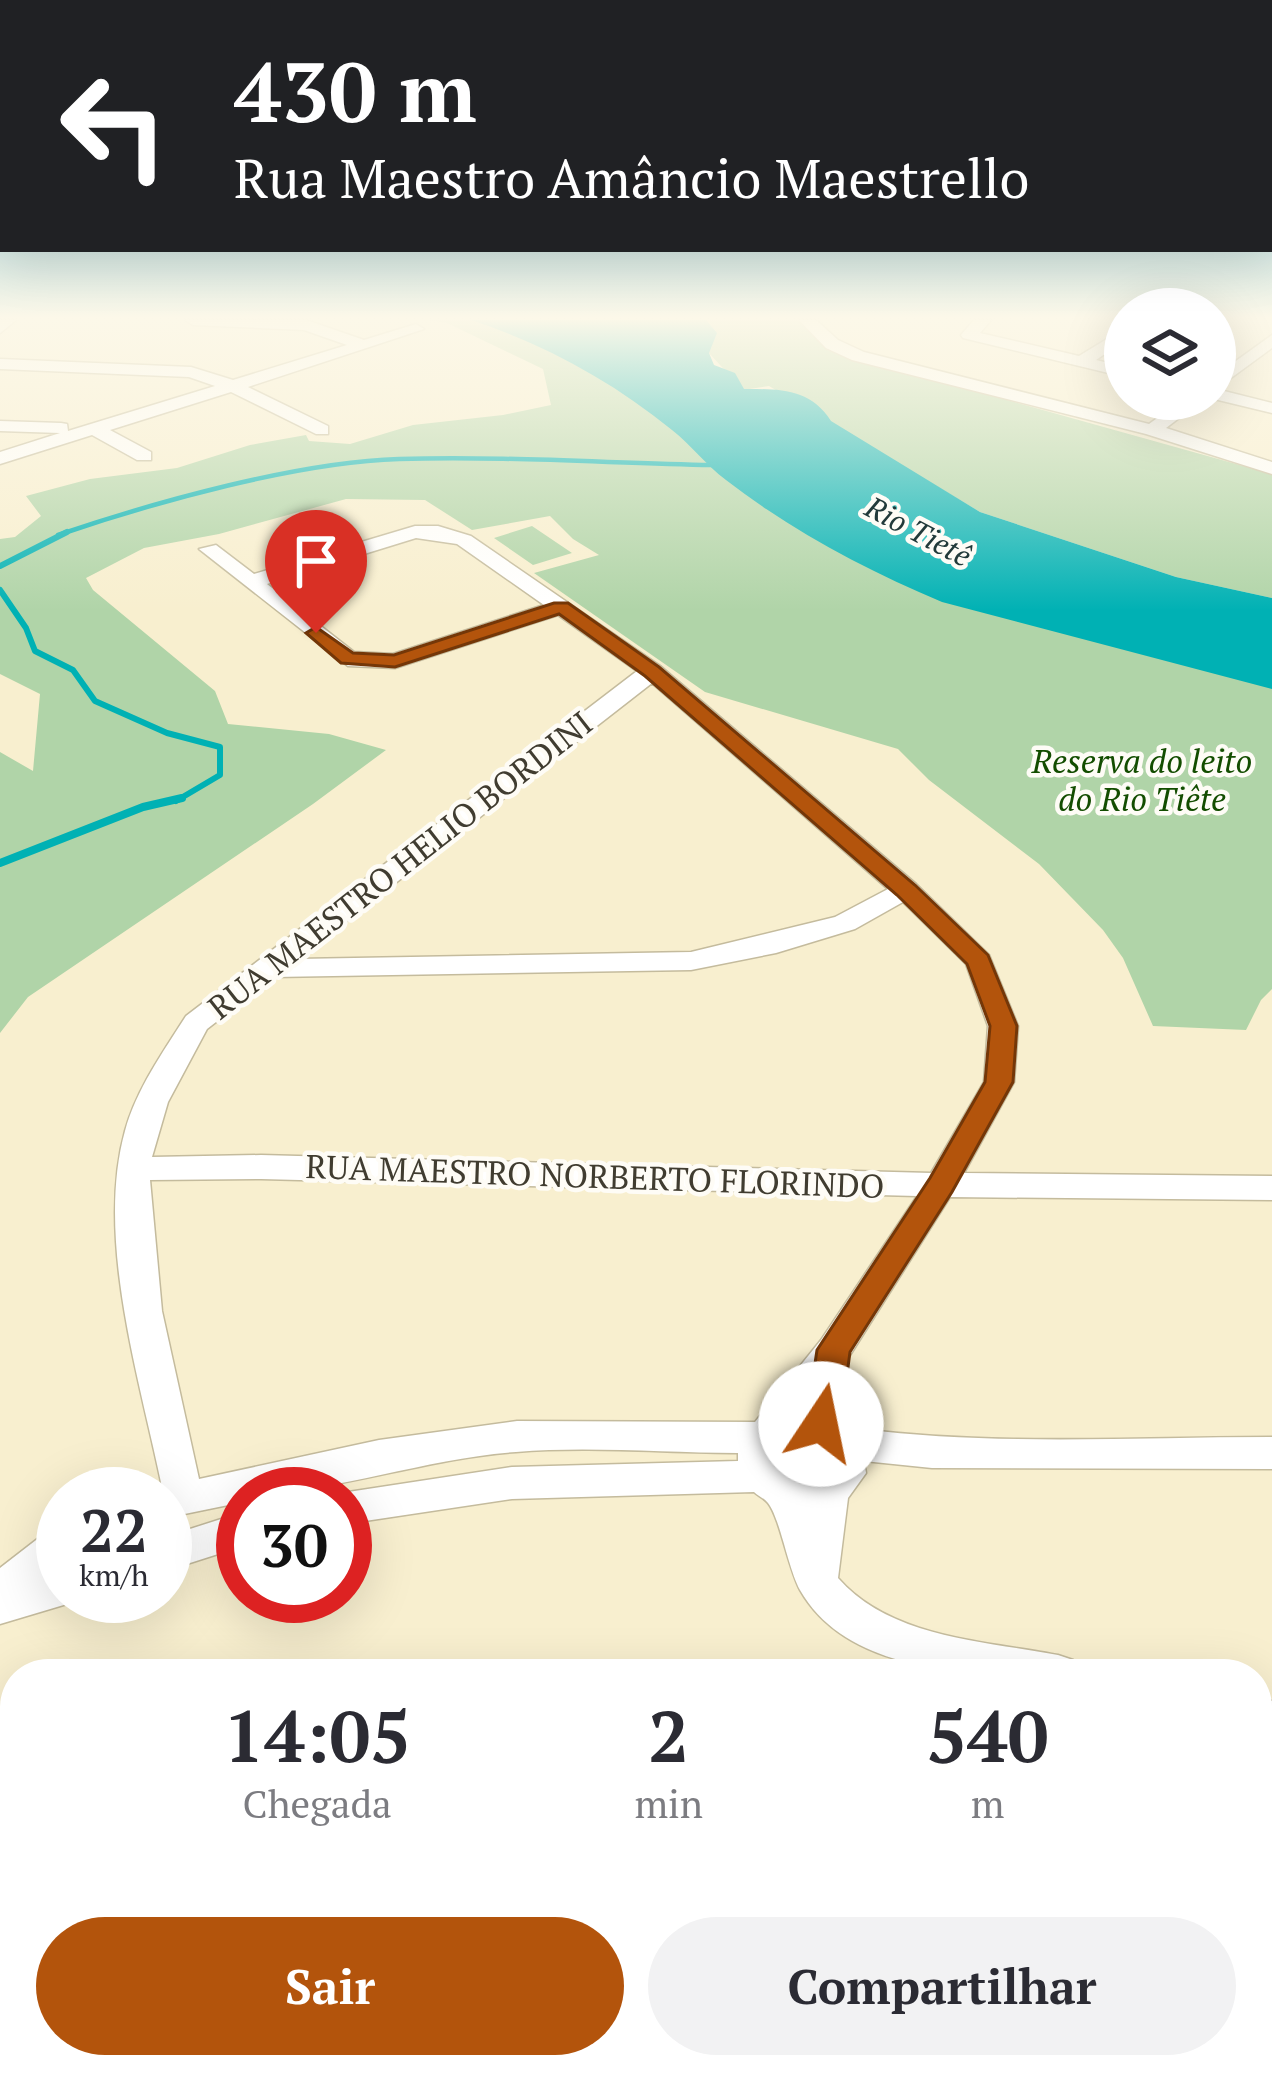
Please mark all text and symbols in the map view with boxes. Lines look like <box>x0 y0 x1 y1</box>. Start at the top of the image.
text: 430 m <box>234 35 477 146</box>
icon: left <box>36 48 192 204</box>
text: Rua Maestro Amâncio Maestrello <box>234 142 1029 213</box>
map controls <box>1104 288 1236 420</box>
button: layers <box>1104 288 1236 420</box>
water label: Rio Tietê <box>858 486 979 576</box>
pin <box>265 510 367 633</box>
icon: arrive <box>283 528 349 594</box>
street label: RUA MAESTRO HELIO BORDINI <box>199 701 600 1028</box>
park label: Reserva do leito do Rio Tiête <box>1031 739 1252 820</box>
street label: RUA MAESTRO NORBERTO FLORINDO <box>305 1144 885 1207</box>
position arrow <box>758 1361 884 1487</box>
speed limit sign: 30 <box>216 1467 372 1623</box>
text: 22 <box>80 1490 148 1569</box>
text: km/h <box>79 1555 149 1595</box>
text: 14:05 <box>223 1687 411 1783</box>
text: 2 <box>648 1687 689 1783</box>
text: 540 <box>926 1687 1048 1783</box>
text: Chegada <box>243 1777 392 1829</box>
text: min <box>634 1777 703 1829</box>
text: m <box>971 1777 1004 1829</box>
button: Sair <box>36 1917 624 2055</box>
button: Compartilhar <box>648 1917 1236 2055</box>

